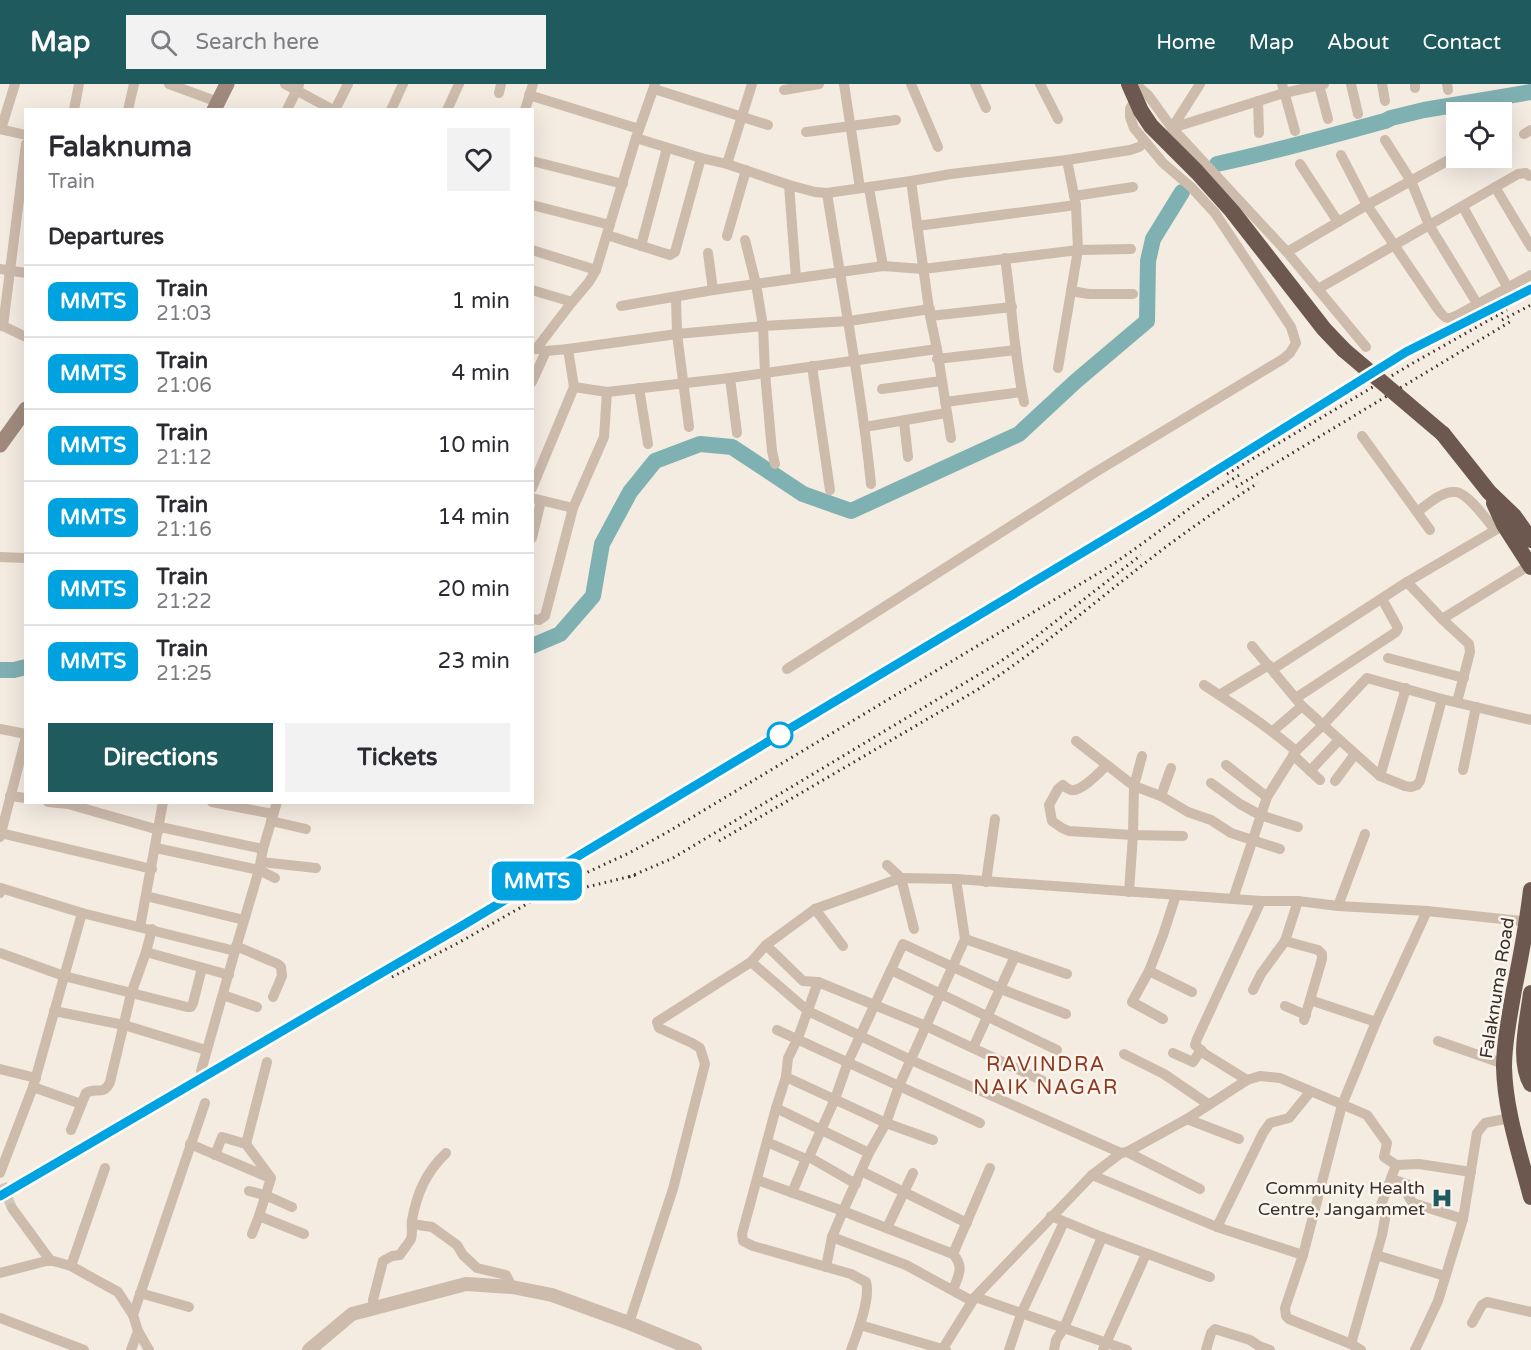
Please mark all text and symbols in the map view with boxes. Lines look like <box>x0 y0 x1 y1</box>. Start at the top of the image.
search box <box>126 15 546 69</box>
text: Map <box>30 25 90 59</box>
icon: search <box>147 26 180 59</box>
text: Search here <box>195 29 319 55</box>
text: Home <box>1156 30 1216 55</box>
text: Map <box>1249 30 1294 55</box>
text: About <box>1327 30 1389 55</box>
text: Contact <box>1422 30 1501 55</box>
map controls <box>1446 102 1512 168</box>
button: locate <box>1446 102 1512 168</box>
button: heart <box>447 128 510 191</box>
text: Falaknuma <box>48 130 192 164</box>
text: Train <box>48 170 95 194</box>
text: Departures <box>48 224 164 250</box>
text: Train <box>156 276 208 302</box>
text: 1 min <box>451 288 510 314</box>
text: MMTS <box>60 289 126 314</box>
text: 21:03 <box>156 302 212 326</box>
text: Train <box>156 348 208 374</box>
text: 4 min <box>451 360 510 386</box>
text: MMTS <box>60 361 126 386</box>
text: 21:06 <box>156 374 212 398</box>
text: Train <box>156 420 208 446</box>
text: 10 min <box>438 432 510 458</box>
text: MMTS <box>60 433 126 458</box>
text: 21:12 <box>156 446 212 470</box>
text: Train <box>156 492 208 518</box>
text: 14 min <box>438 504 510 530</box>
text: MMTS <box>60 505 126 530</box>
text: 21:16 <box>156 518 212 542</box>
text: Train <box>156 564 208 590</box>
text: 20 min <box>438 576 510 602</box>
text: MMTS <box>60 577 126 602</box>
text: 21:22 <box>156 590 212 614</box>
text: Train <box>156 636 208 662</box>
text: 23 min <box>438 648 510 674</box>
text: MMTS <box>60 649 126 674</box>
text: 21:25 <box>156 662 212 686</box>
unlabelled marker <box>767 722 793 748</box>
button: Directions <box>48 723 273 792</box>
button: Tickets <box>285 723 510 792</box>
line badge: MMTS <box>495 862 579 900</box>
text: MMTS <box>504 869 570 894</box>
street label: Falaknuma Road <box>1475 916 1519 1060</box>
district label: RAVINDRA NAIK NAGAR <box>973 1053 1119 1100</box>
place label: Community Health Centre, Jangammet <box>1258 1177 1425 1220</box>
hospital icon: Community Health Centre, Jangammet <box>1430 1186 1454 1210</box>

